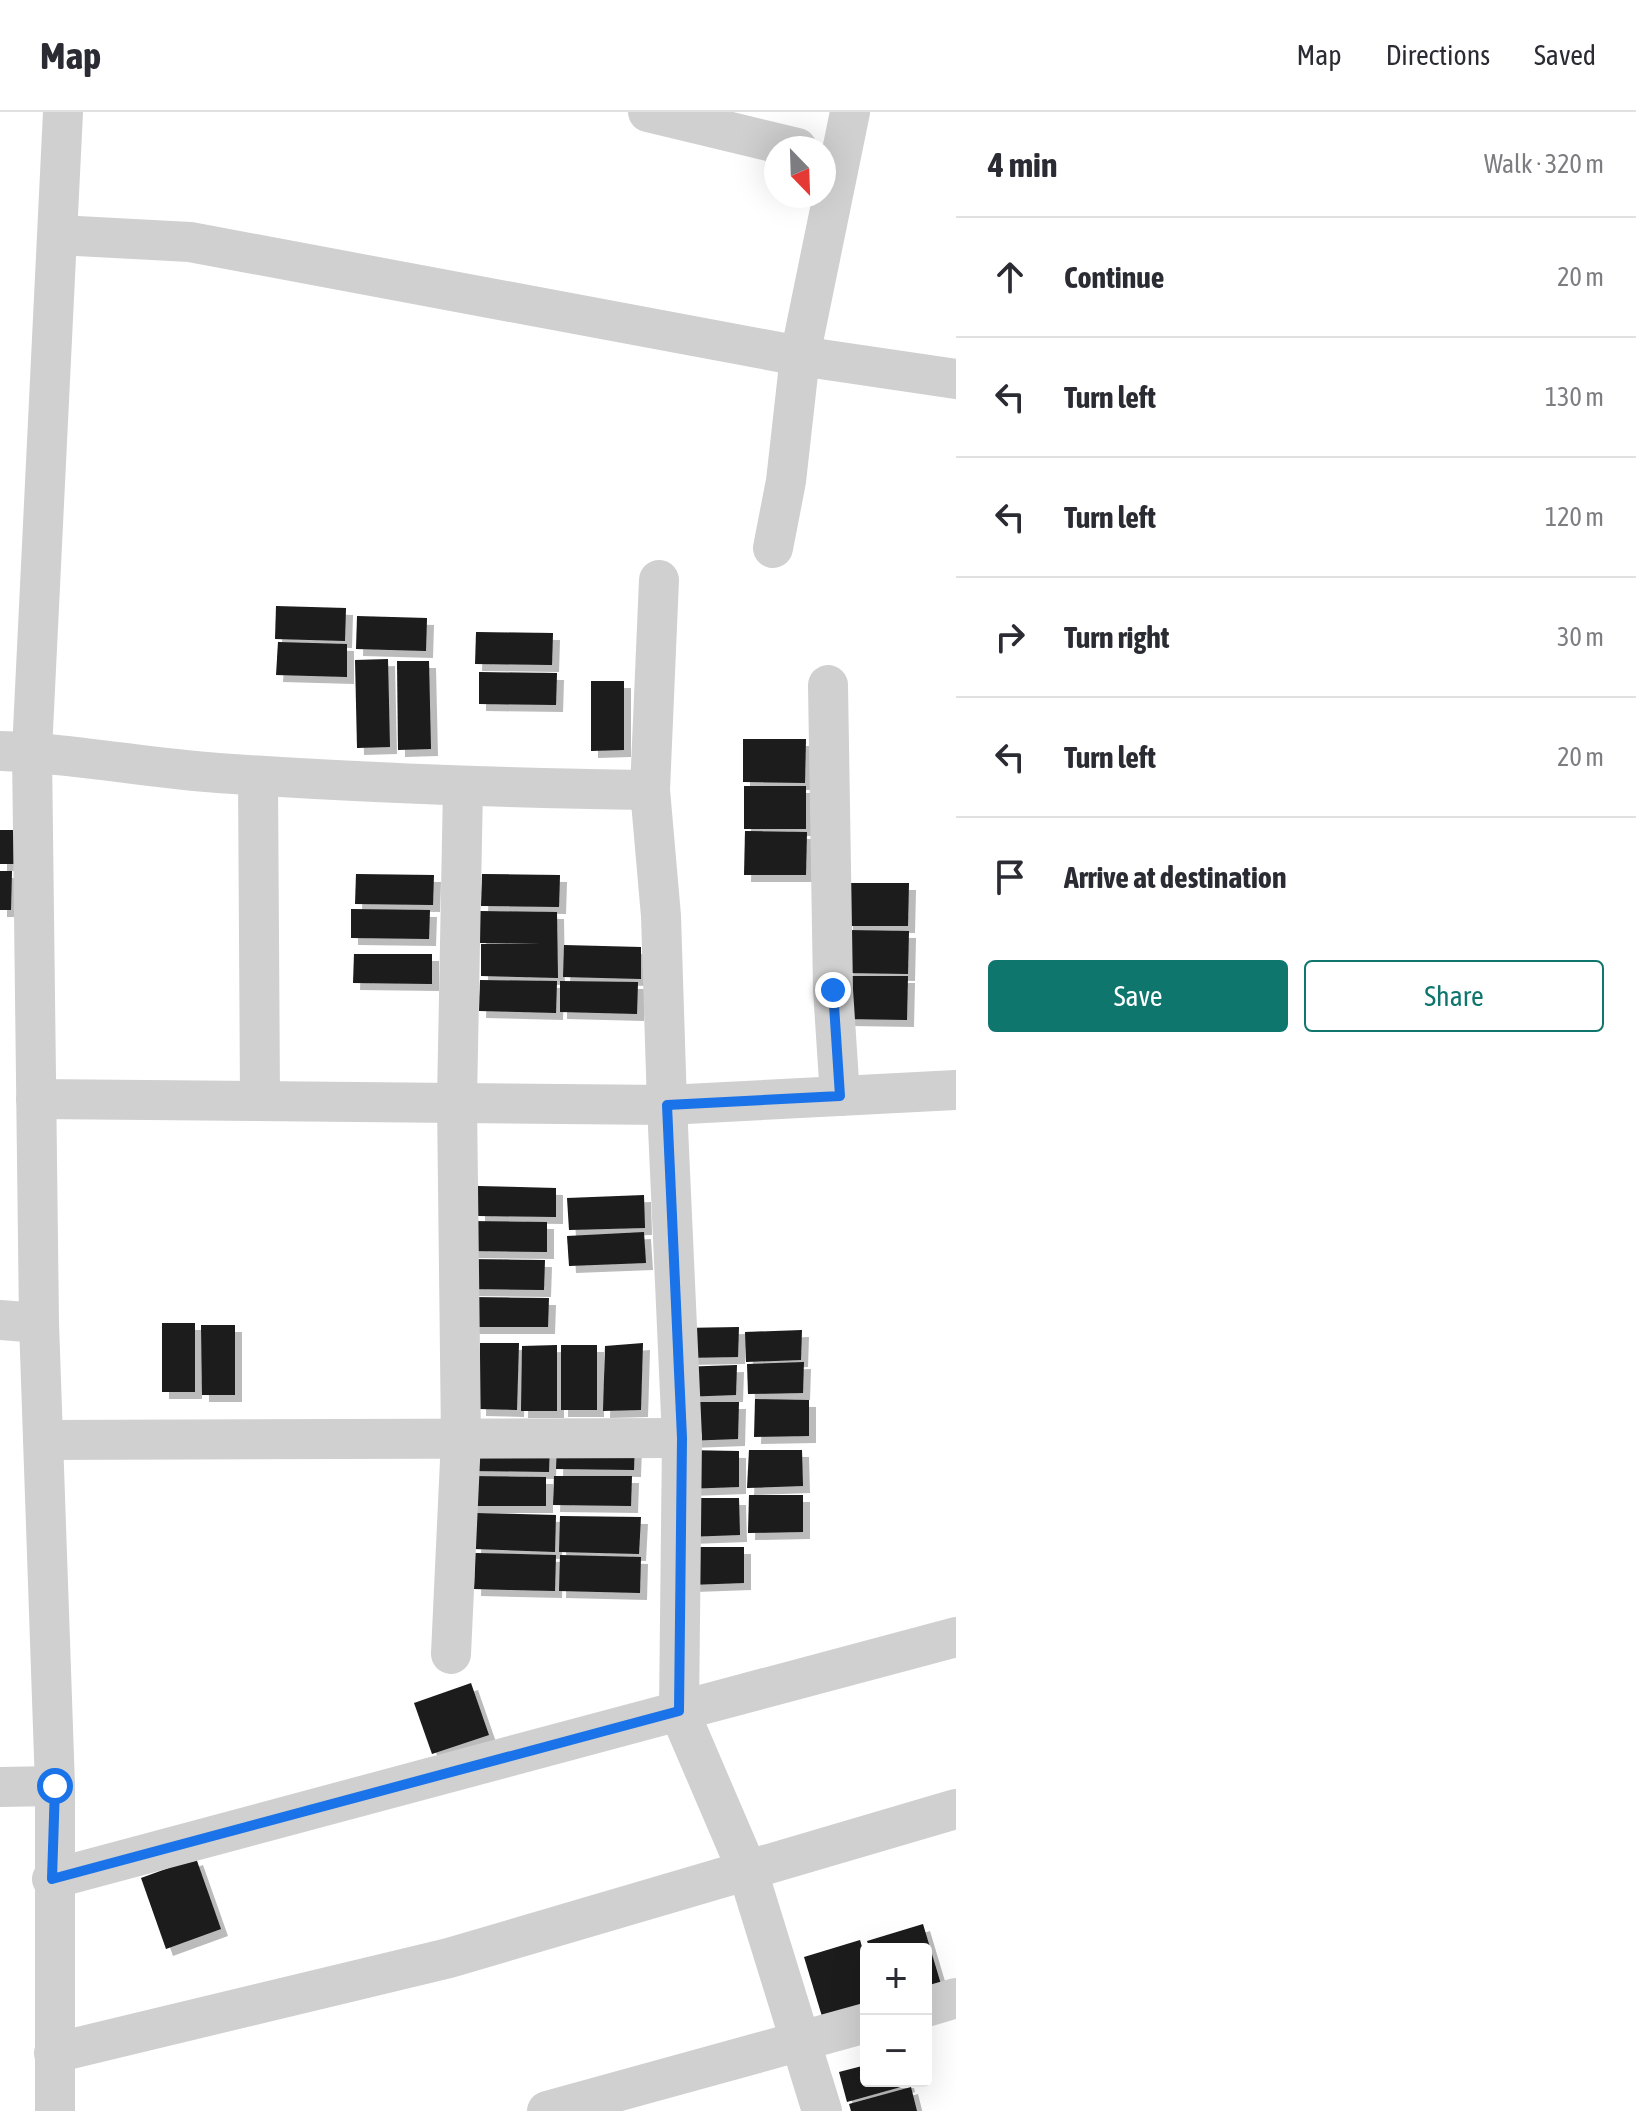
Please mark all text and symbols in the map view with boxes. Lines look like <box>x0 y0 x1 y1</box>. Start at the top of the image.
text: Map <box>40 34 101 77</box>
text: Map <box>1297 39 1342 71</box>
text: Directions <box>1386 39 1490 71</box>
text: Saved <box>1534 39 1596 71</box>
north arrow <box>764 136 836 208</box>
text: 4 min <box>988 145 1057 184</box>
text: Walk · 320 m <box>1484 149 1604 179</box>
icon: ahead <box>988 255 1032 299</box>
text: Continue <box>1064 260 1164 294</box>
text: 20 m <box>1557 262 1604 292</box>
icon: left <box>988 375 1032 419</box>
text: Turn left <box>1064 380 1156 414</box>
text: 130 m <box>1545 382 1604 412</box>
icon: left <box>988 495 1032 539</box>
text: Turn left <box>1064 500 1156 534</box>
text: 120 m <box>1545 502 1604 532</box>
icon: right <box>988 615 1032 659</box>
text: Turn right <box>1064 620 1170 654</box>
text: 30 m <box>1557 622 1604 652</box>
icon: left <box>988 735 1032 779</box>
text: Turn left <box>1064 740 1156 774</box>
text: 20 m <box>1557 742 1604 772</box>
icon: arrive <box>988 855 1032 899</box>
text: Arrive at destination <box>1064 860 1286 894</box>
button: Save <box>988 960 1288 1032</box>
button: Share <box>1304 960 1604 1032</box>
route end <box>815 972 851 1008</box>
route start <box>37 1768 73 1804</box>
map controls <box>860 1943 932 2087</box>
button: + <box>860 1943 932 2015</box>
button: − <box>860 2015 932 2087</box>

